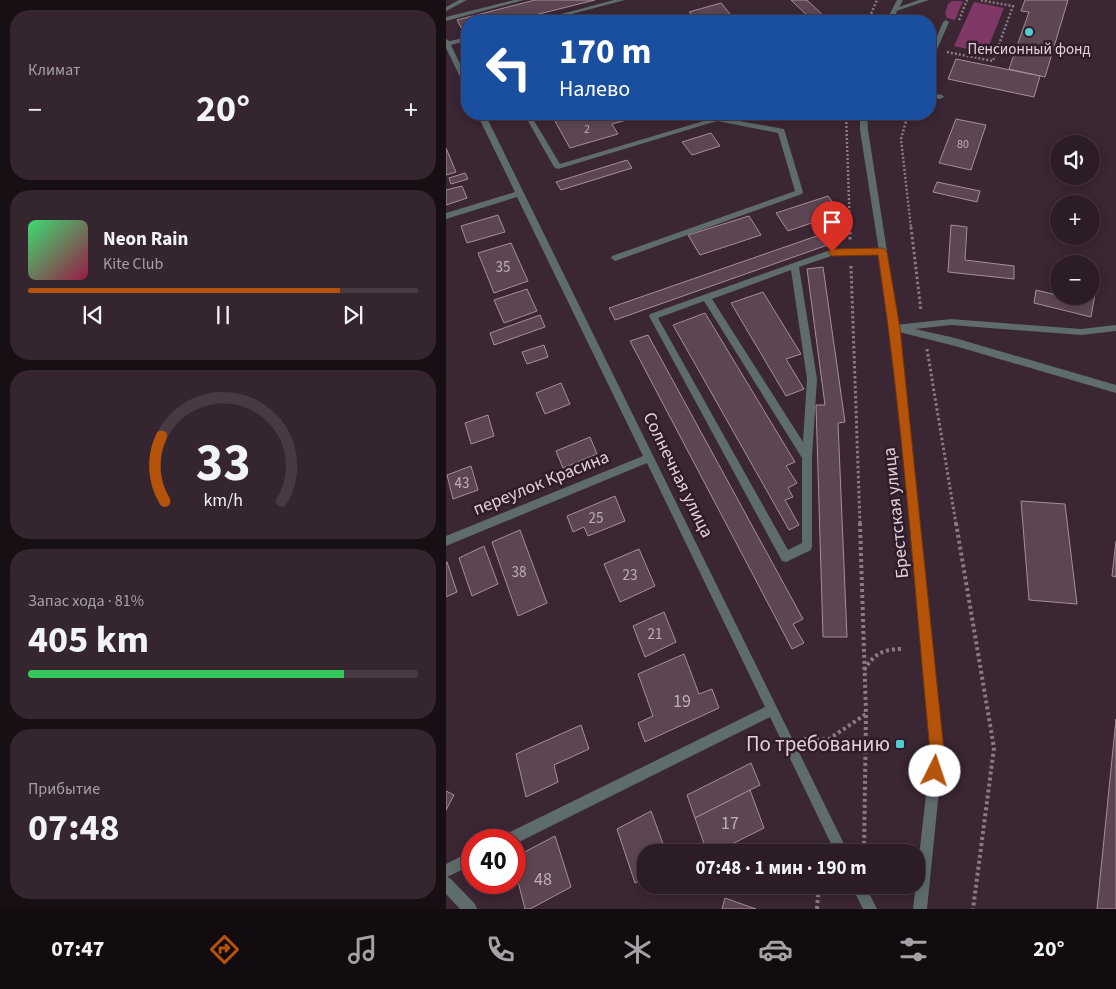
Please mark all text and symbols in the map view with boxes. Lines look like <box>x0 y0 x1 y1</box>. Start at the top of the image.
marker: Пенсионный фонд <box>1023 26 1035 38</box>
text: 170 m <box>559 27 651 77</box>
icon: left <box>476 35 541 100</box>
place label: Пенсионный фонд <box>967 39 1091 60</box>
text: Климат <box>28 59 80 81</box>
text: Налево <box>559 73 630 105</box>
text: 20° <box>196 82 250 136</box>
text: − <box>28 90 42 130</box>
text: + <box>404 90 418 130</box>
house number: 2 <box>584 121 590 138</box>
map controls <box>1050 135 1100 305</box>
button: sound <box>1050 135 1100 185</box>
house number: 80 <box>957 136 969 153</box>
button: + <box>1050 195 1100 245</box>
pin <box>811 201 853 252</box>
icon: arrive <box>818 208 846 236</box>
text: Neon Rain <box>103 226 188 253</box>
text: Kite Club <box>103 253 163 275</box>
button: − <box>1050 255 1100 305</box>
house number: 35 <box>496 257 510 278</box>
icon: previous <box>79 301 107 329</box>
icon: pause <box>209 301 237 329</box>
icon: next <box>339 301 367 329</box>
street label: Солнечная улица <box>637 408 719 542</box>
text: 33 <box>196 427 250 501</box>
street label: переулок Красина <box>469 444 613 522</box>
street label: Брестская улица <box>877 446 915 580</box>
house number: 43 <box>455 473 469 494</box>
text: km/h <box>203 488 243 513</box>
house number: 25 <box>589 508 603 529</box>
house number: 38 <box>512 562 526 583</box>
house number: 23 <box>623 565 637 586</box>
text: Запас хода · 81% <box>28 590 144 612</box>
text: 405 km <box>28 613 149 667</box>
house number: 21 <box>648 624 662 645</box>
house number: 19 <box>673 689 691 714</box>
place label: По требованию <box>746 729 890 759</box>
marker: По требованию <box>894 738 906 750</box>
position arrow <box>908 744 960 796</box>
text: Прибытие <box>28 778 100 800</box>
text: 07:48 <box>28 801 120 855</box>
house number: 17 <box>721 811 739 836</box>
speed limit sign: 40 <box>461 829 526 894</box>
text: 07:48 · 1 мин · 190 m <box>695 855 867 882</box>
house number: 48 <box>534 867 552 892</box>
icon: directions <box>207 932 242 967</box>
icon: music <box>345 932 380 967</box>
icon: phone <box>483 932 518 967</box>
icon: climate <box>620 932 655 967</box>
icon: car <box>758 932 793 967</box>
icon: filters <box>896 932 931 967</box>
text: 07:47 <box>51 933 104 965</box>
text: 20° <box>1033 933 1065 965</box>

